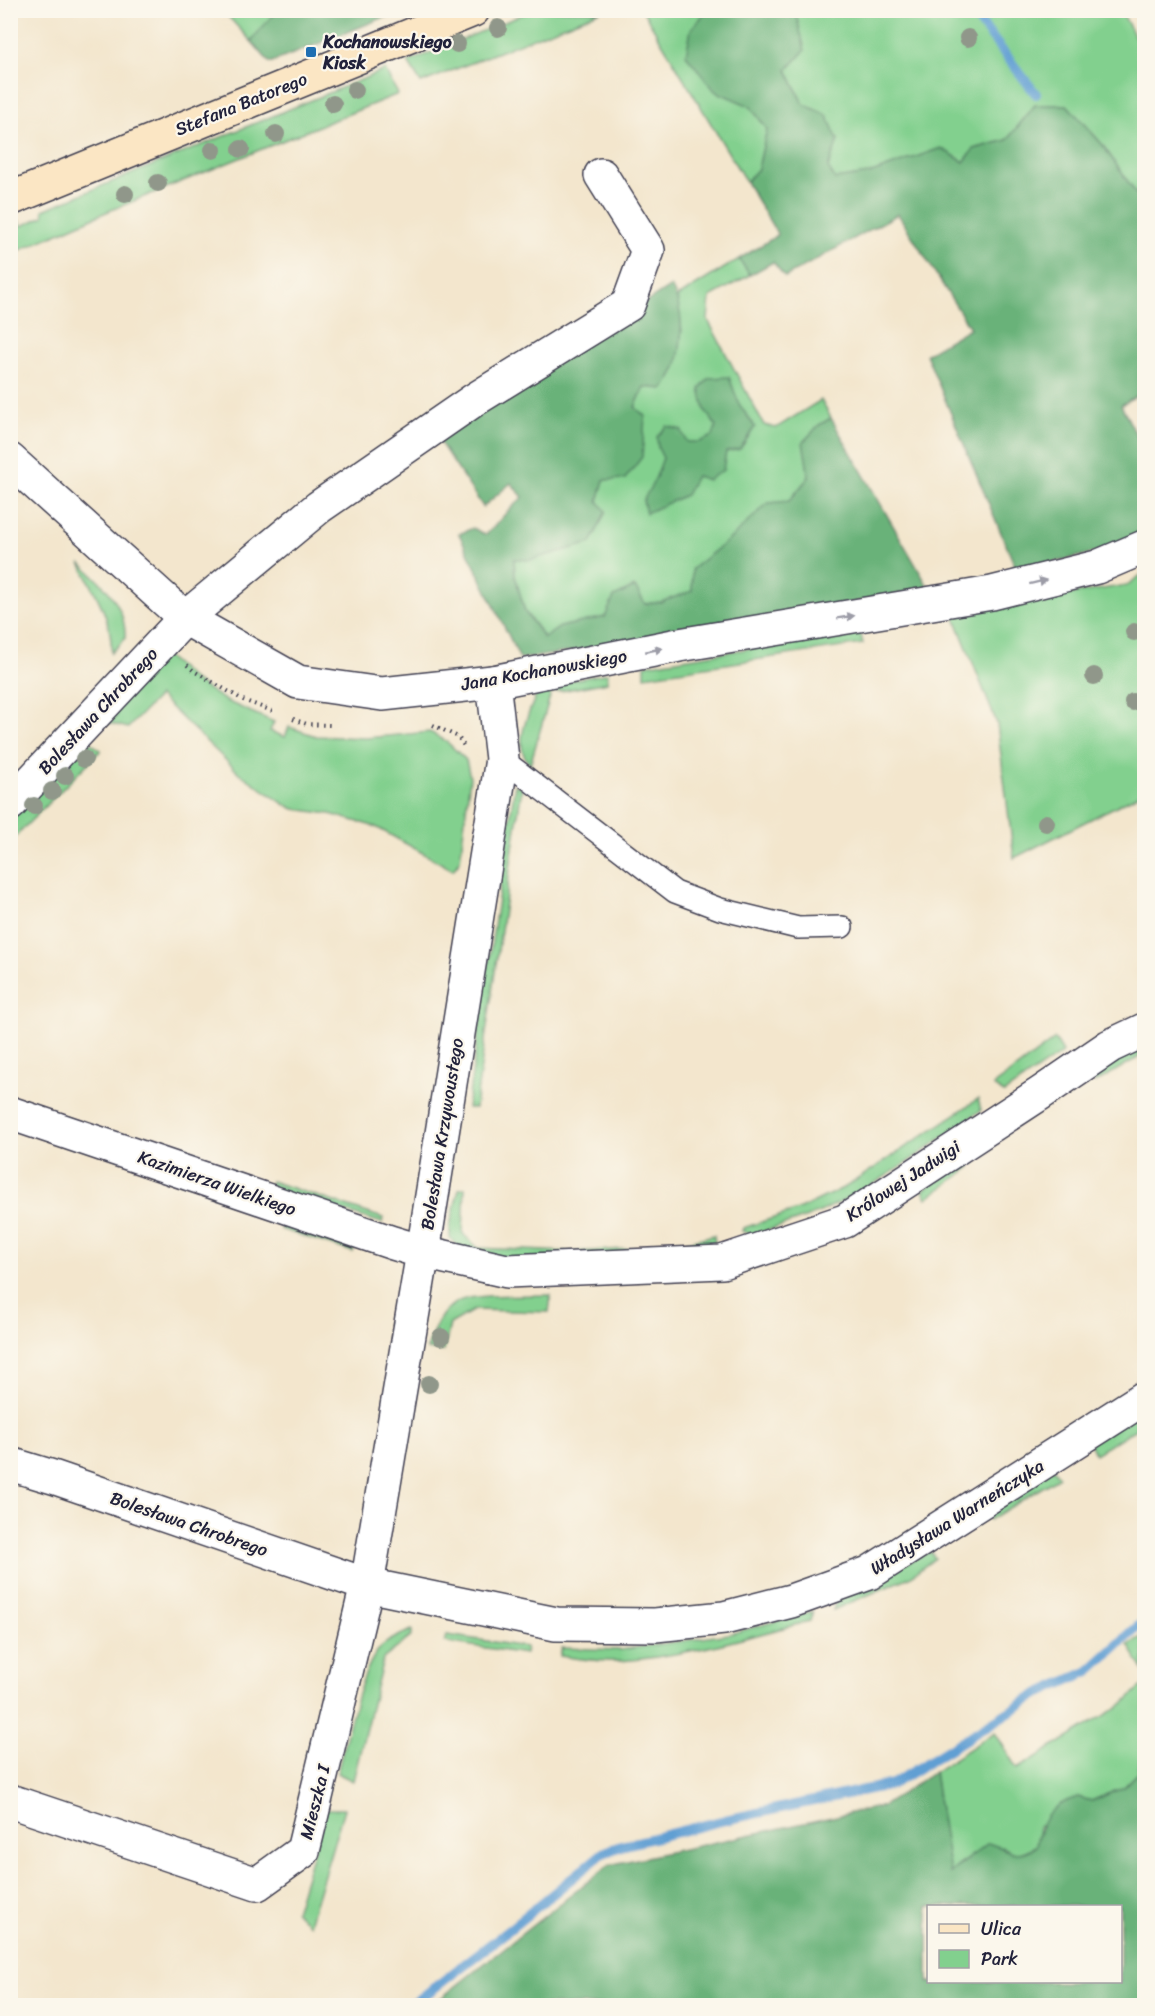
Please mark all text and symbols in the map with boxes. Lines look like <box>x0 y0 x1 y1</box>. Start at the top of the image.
place label: Kochanowskiego Kiosk <box>322 26 452 79</box>
marker: Kochanowskiego Kiosk <box>304 45 318 59</box>
street label: Stefana Batorego <box>170 63 312 145</box>
one-way arrow <box>1028 576 1047 586</box>
one-way arrow <box>837 613 856 622</box>
street label: Bolesława Chrobrego <box>30 640 166 782</box>
street label: Jana Kochanowskiego <box>458 640 629 700</box>
one-way arrow <box>645 645 664 654</box>
street label: Bolesława Krzywoustego <box>411 1036 473 1232</box>
street label: Królowej Jadwigi <box>839 1131 968 1230</box>
street label: Kazimierza Wielkiego <box>133 1141 301 1225</box>
street label: Władysława Warneńczyka <box>864 1450 1050 1584</box>
street label: Bolesława Chrobrego <box>106 1482 272 1566</box>
street label: Mieszka I <box>290 1759 340 1843</box>
legend <box>927 1905 1122 1983</box>
text: Ulica <box>981 1913 1022 1945</box>
text: Park <box>981 1943 1018 1975</box>

